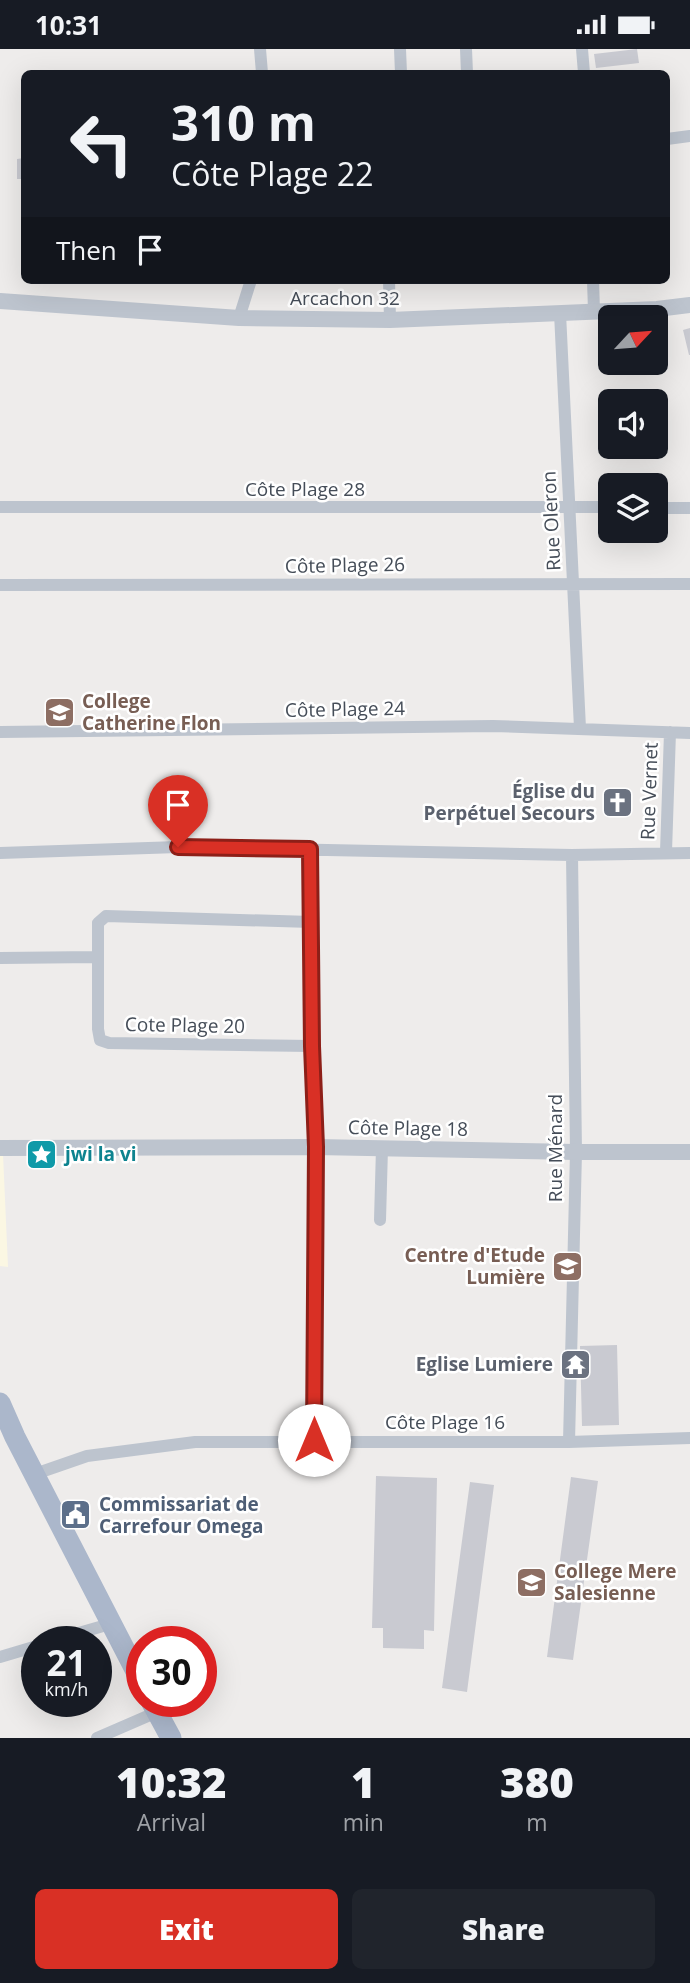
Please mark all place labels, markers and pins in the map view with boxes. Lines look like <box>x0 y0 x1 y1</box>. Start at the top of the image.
place label: College Catherine Flon <box>82 688 221 736</box>
school or university icon: College Catherine Flon <box>42 695 76 729</box>
pin <box>148 775 208 847</box>
place label: Église du Perpétuel Secours <box>423 778 595 826</box>
church icon: Église du Perpétuel Secours <box>601 785 635 819</box>
place icon: jwi la vi <box>25 1137 59 1171</box>
place label: jwi la vi <box>63 1141 137 1167</box>
place label: Centre d'Etude Lumière <box>404 1242 545 1290</box>
school or university icon: Centre d'Etude Lumière <box>551 1249 585 1283</box>
temple icon: Eglise Lumiere <box>559 1347 593 1381</box>
place label: Eglise Lumiere <box>416 1351 553 1377</box>
place label: Commissariat de Carrefour Omega <box>99 1491 263 1539</box>
public building icon: Commissariat de Carrefour Omega <box>59 1498 93 1532</box>
place label: College Mere Salesienne <box>554 1558 677 1606</box>
school or university icon: College Mere Salesienne <box>514 1565 548 1599</box>

